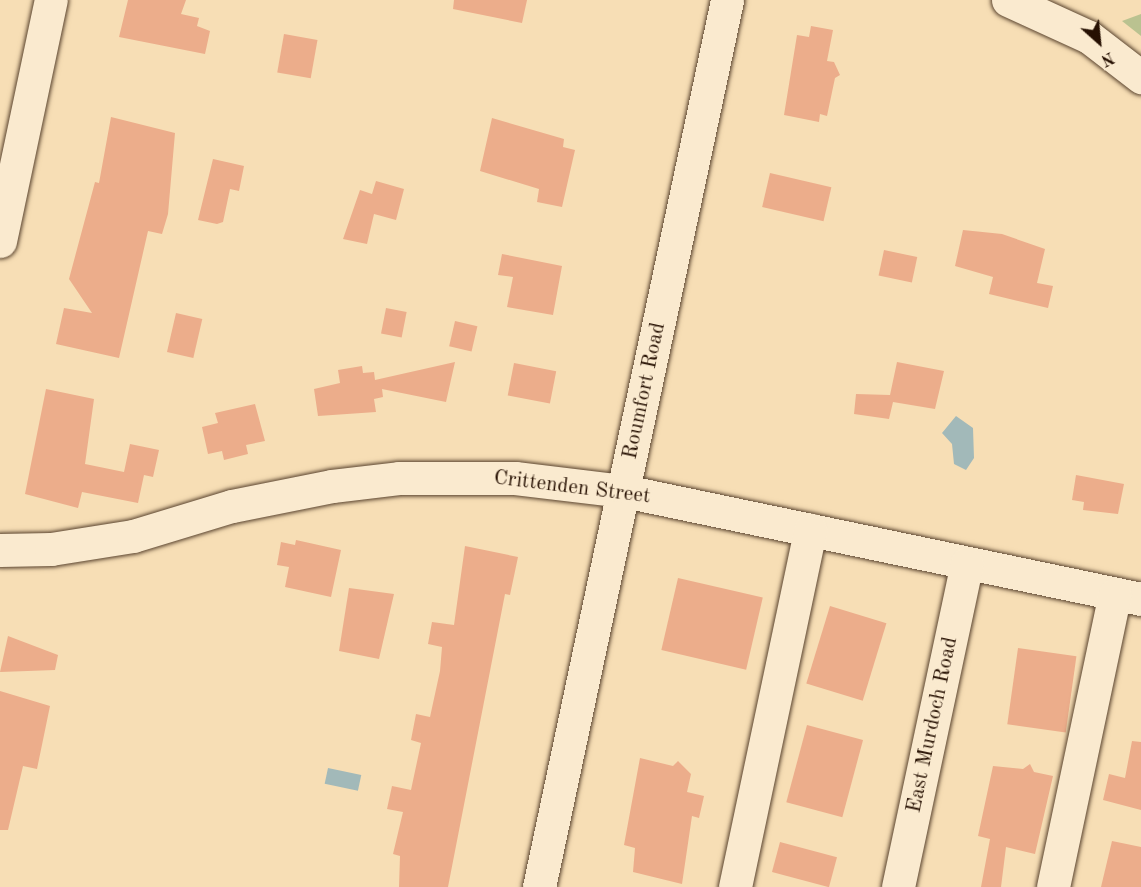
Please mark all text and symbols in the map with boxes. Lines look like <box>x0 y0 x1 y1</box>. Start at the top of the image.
north arrow <box>1069 12 1129 72</box>
text: N <box>1098 48 1116 68</box>
street label: Roumfort Road <box>618 320 672 462</box>
street label: Crittenden Street <box>492 466 652 510</box>
street label: East Murdoch Road <box>902 635 964 815</box>

